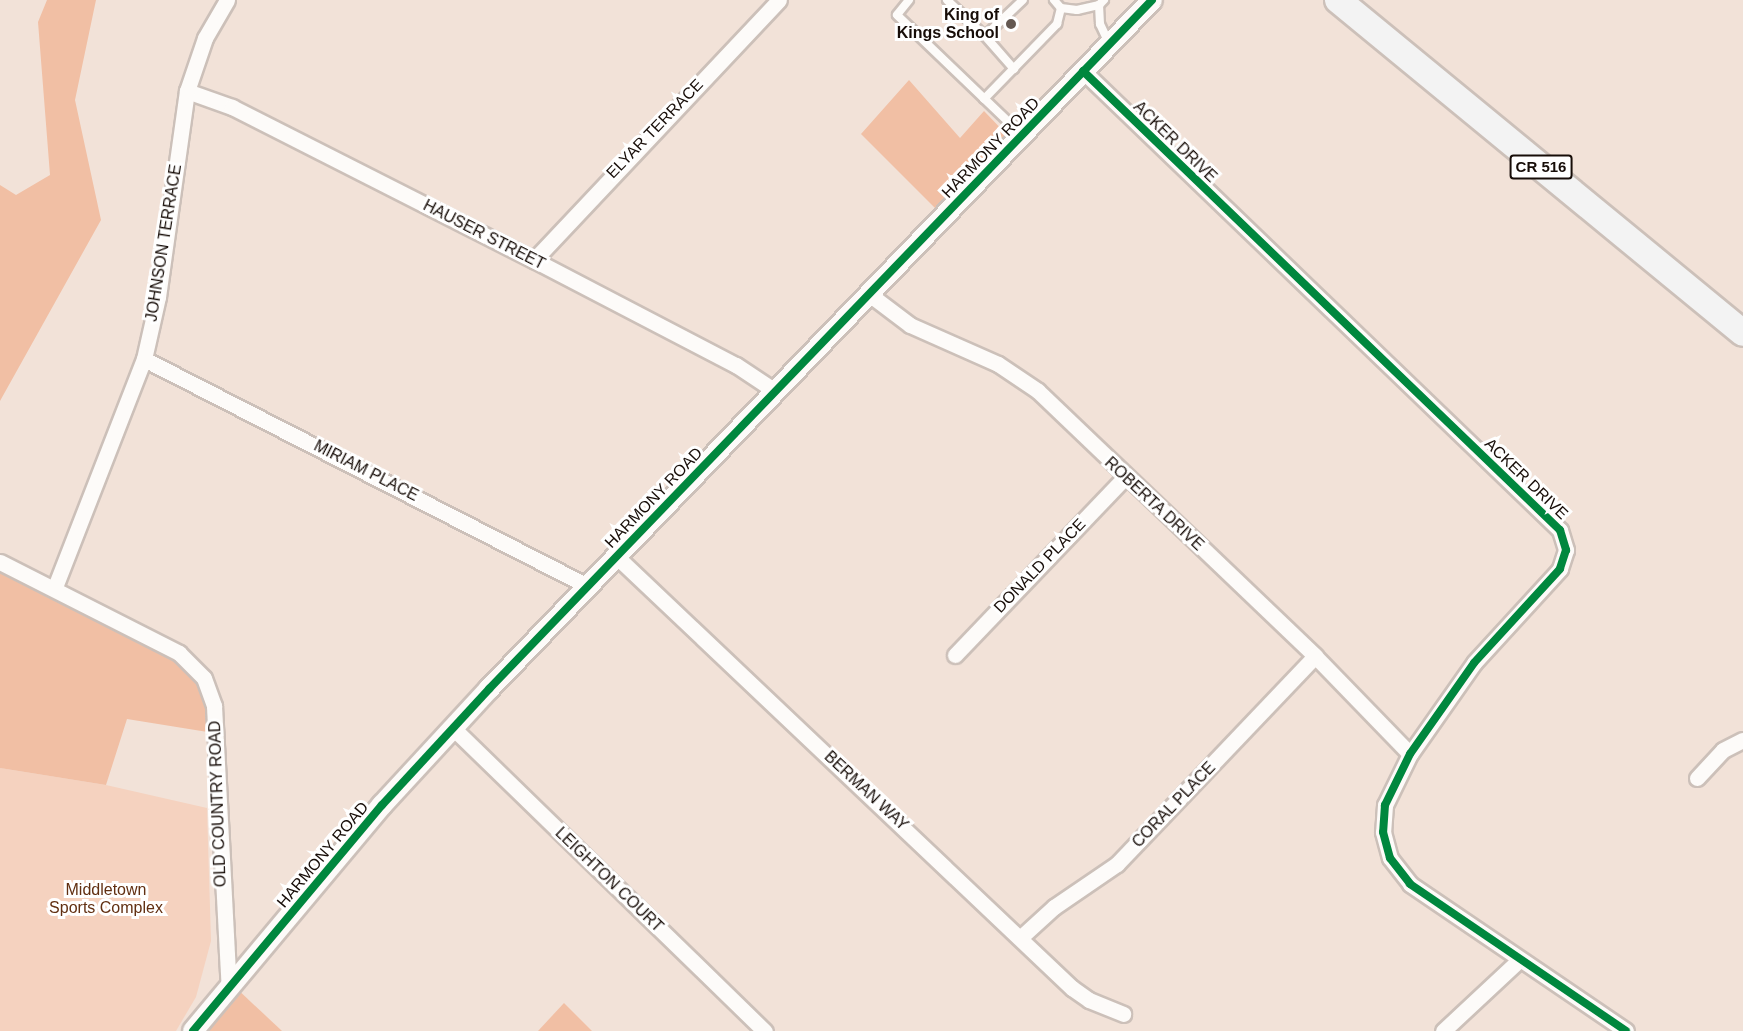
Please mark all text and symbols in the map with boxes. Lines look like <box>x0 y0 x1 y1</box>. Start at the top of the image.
place label: King of Kings School <box>897 5 999 43</box>
marker: King of Kings School <box>1004 17 1018 31</box>
street label: ELYAR TERRACE <box>603 75 707 183</box>
street label: HARMONY ROAD <box>938 94 1044 202</box>
street label: ACKER DRIVE <box>1129 97 1221 187</box>
road number: CR 516 <box>1510 155 1572 179</box>
street label: JOHNSON TERRACE <box>142 163 186 323</box>
street label: HAUSER STREET <box>420 196 548 274</box>
street label: ACKER DRIVE <box>1480 434 1572 524</box>
street label: MIRIAM PLACE <box>311 436 421 506</box>
street label: HARMONY ROAD <box>601 444 707 552</box>
street label: ROBERTA DRIVE <box>1100 453 1208 555</box>
street label: DONALD PLACE <box>990 515 1090 617</box>
street label: OLD COUNTRY ROAD <box>205 720 231 888</box>
street label: BERMAN WAY <box>820 747 912 835</box>
street label: CORAL PLACE <box>1128 758 1220 852</box>
street label: HARMONY ROAD <box>273 798 373 912</box>
street label: LEIGHTON COURT <box>551 824 667 936</box>
park label: Middletown Sports Complex <box>49 880 163 918</box>

